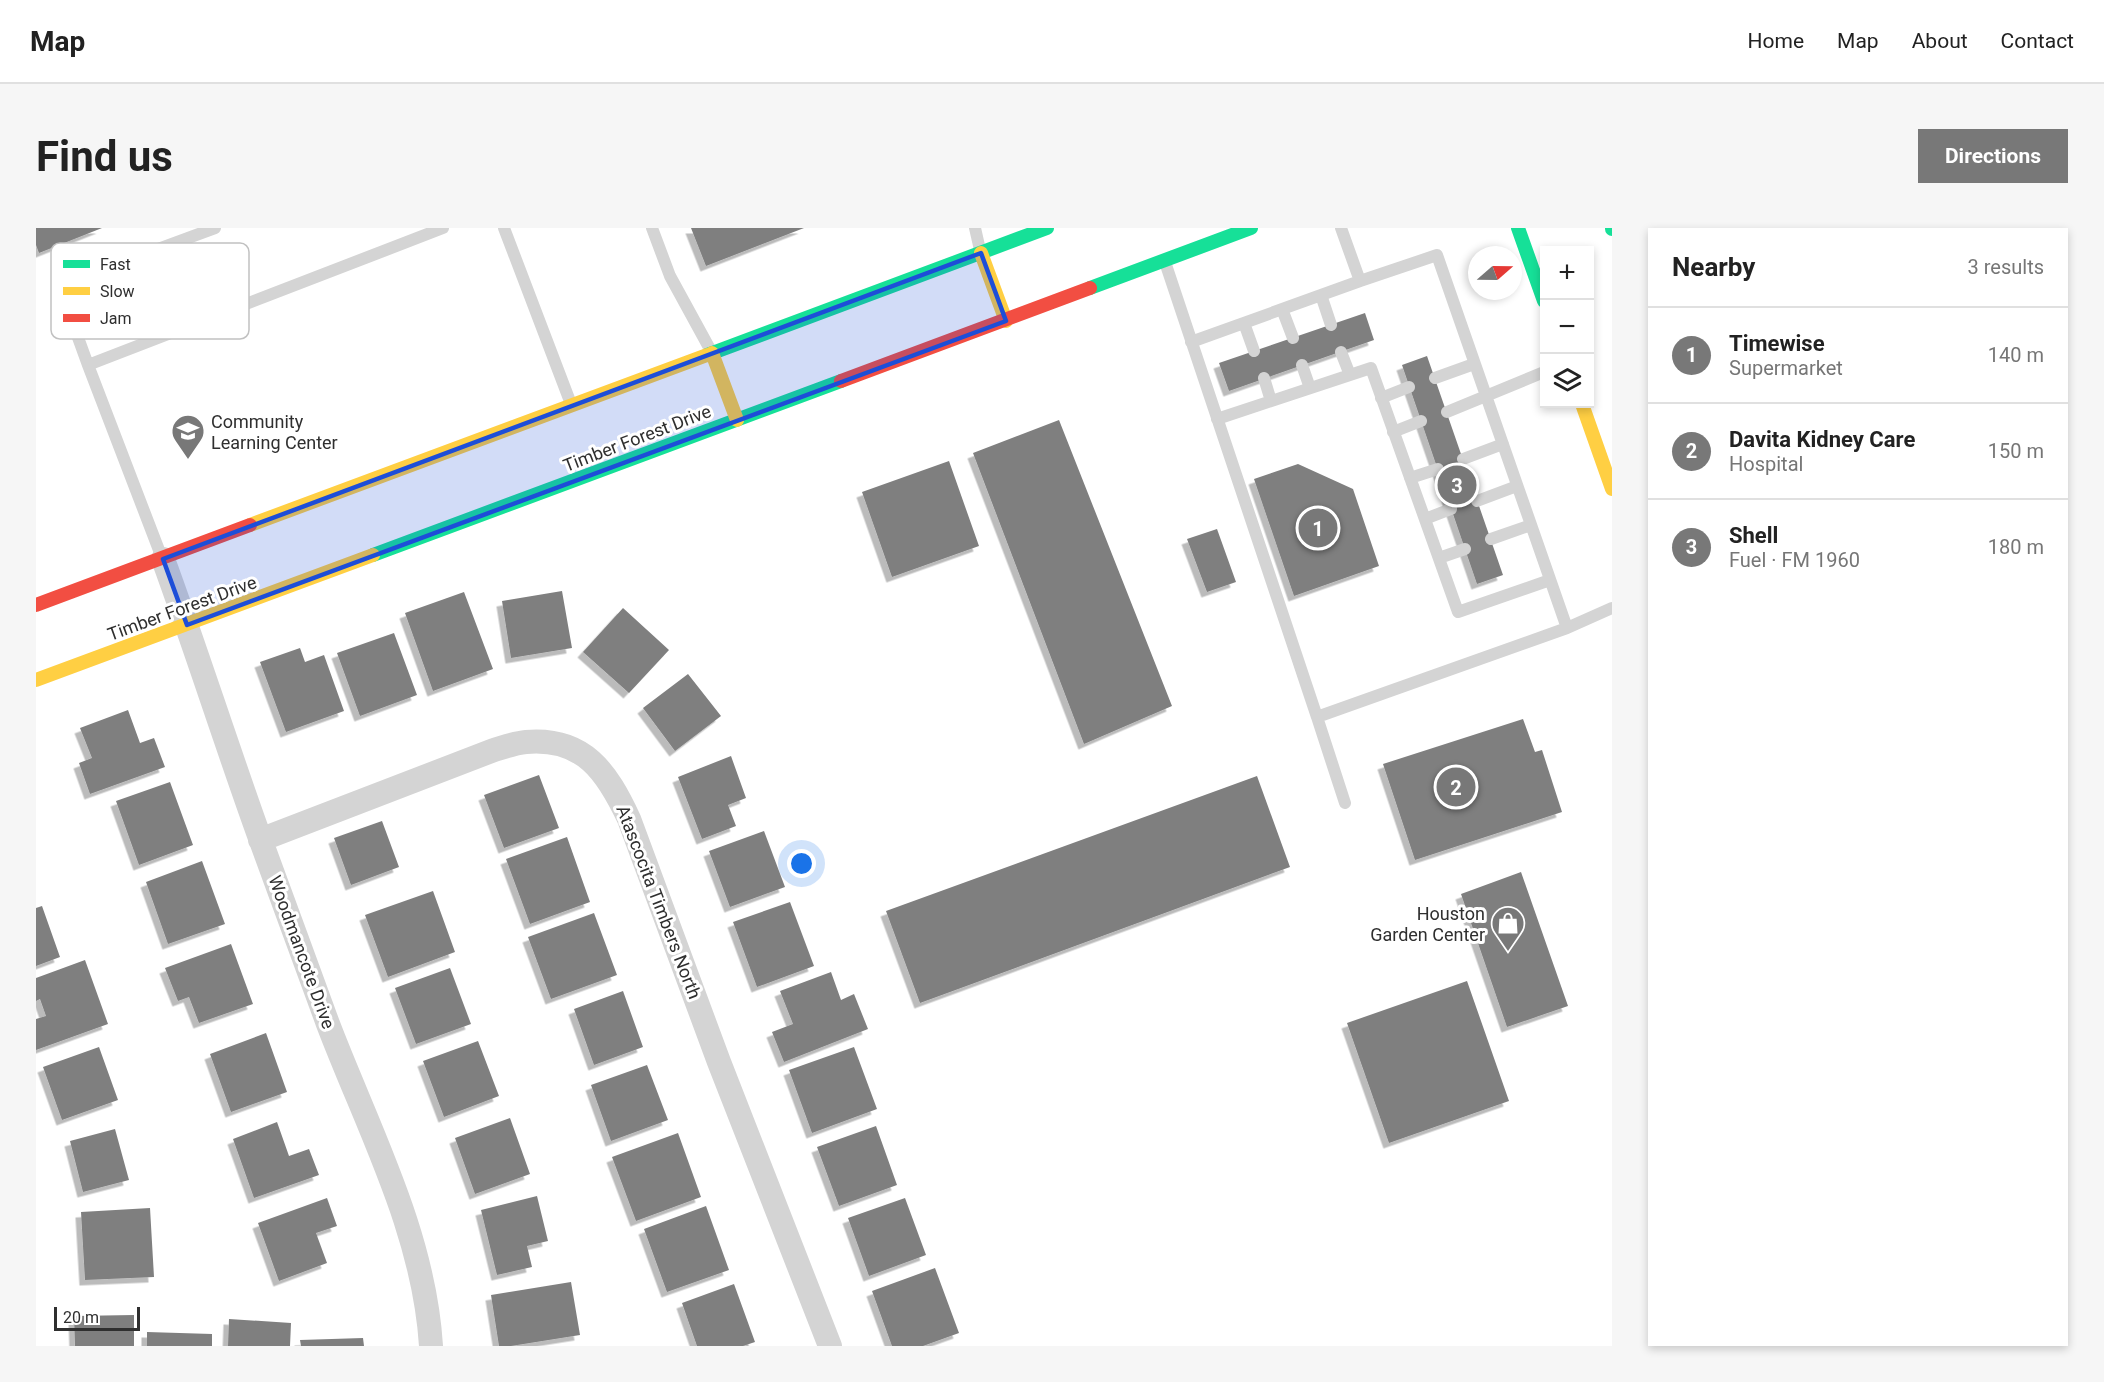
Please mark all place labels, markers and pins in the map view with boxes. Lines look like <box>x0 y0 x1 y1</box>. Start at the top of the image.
place label: Community Learning Center <box>211 411 338 453</box>
school or university icon: Community Learning Center <box>170 413 206 460</box>
pin: 3 <box>1438 462 1476 508</box>
pin: 1 <box>1298 506 1338 550</box>
pin: 2 <box>1436 764 1476 810</box>
place label: Houston Garden Center <box>1370 903 1485 945</box>
shop icon: Houston Garden Center <box>1490 905 1526 952</box>

